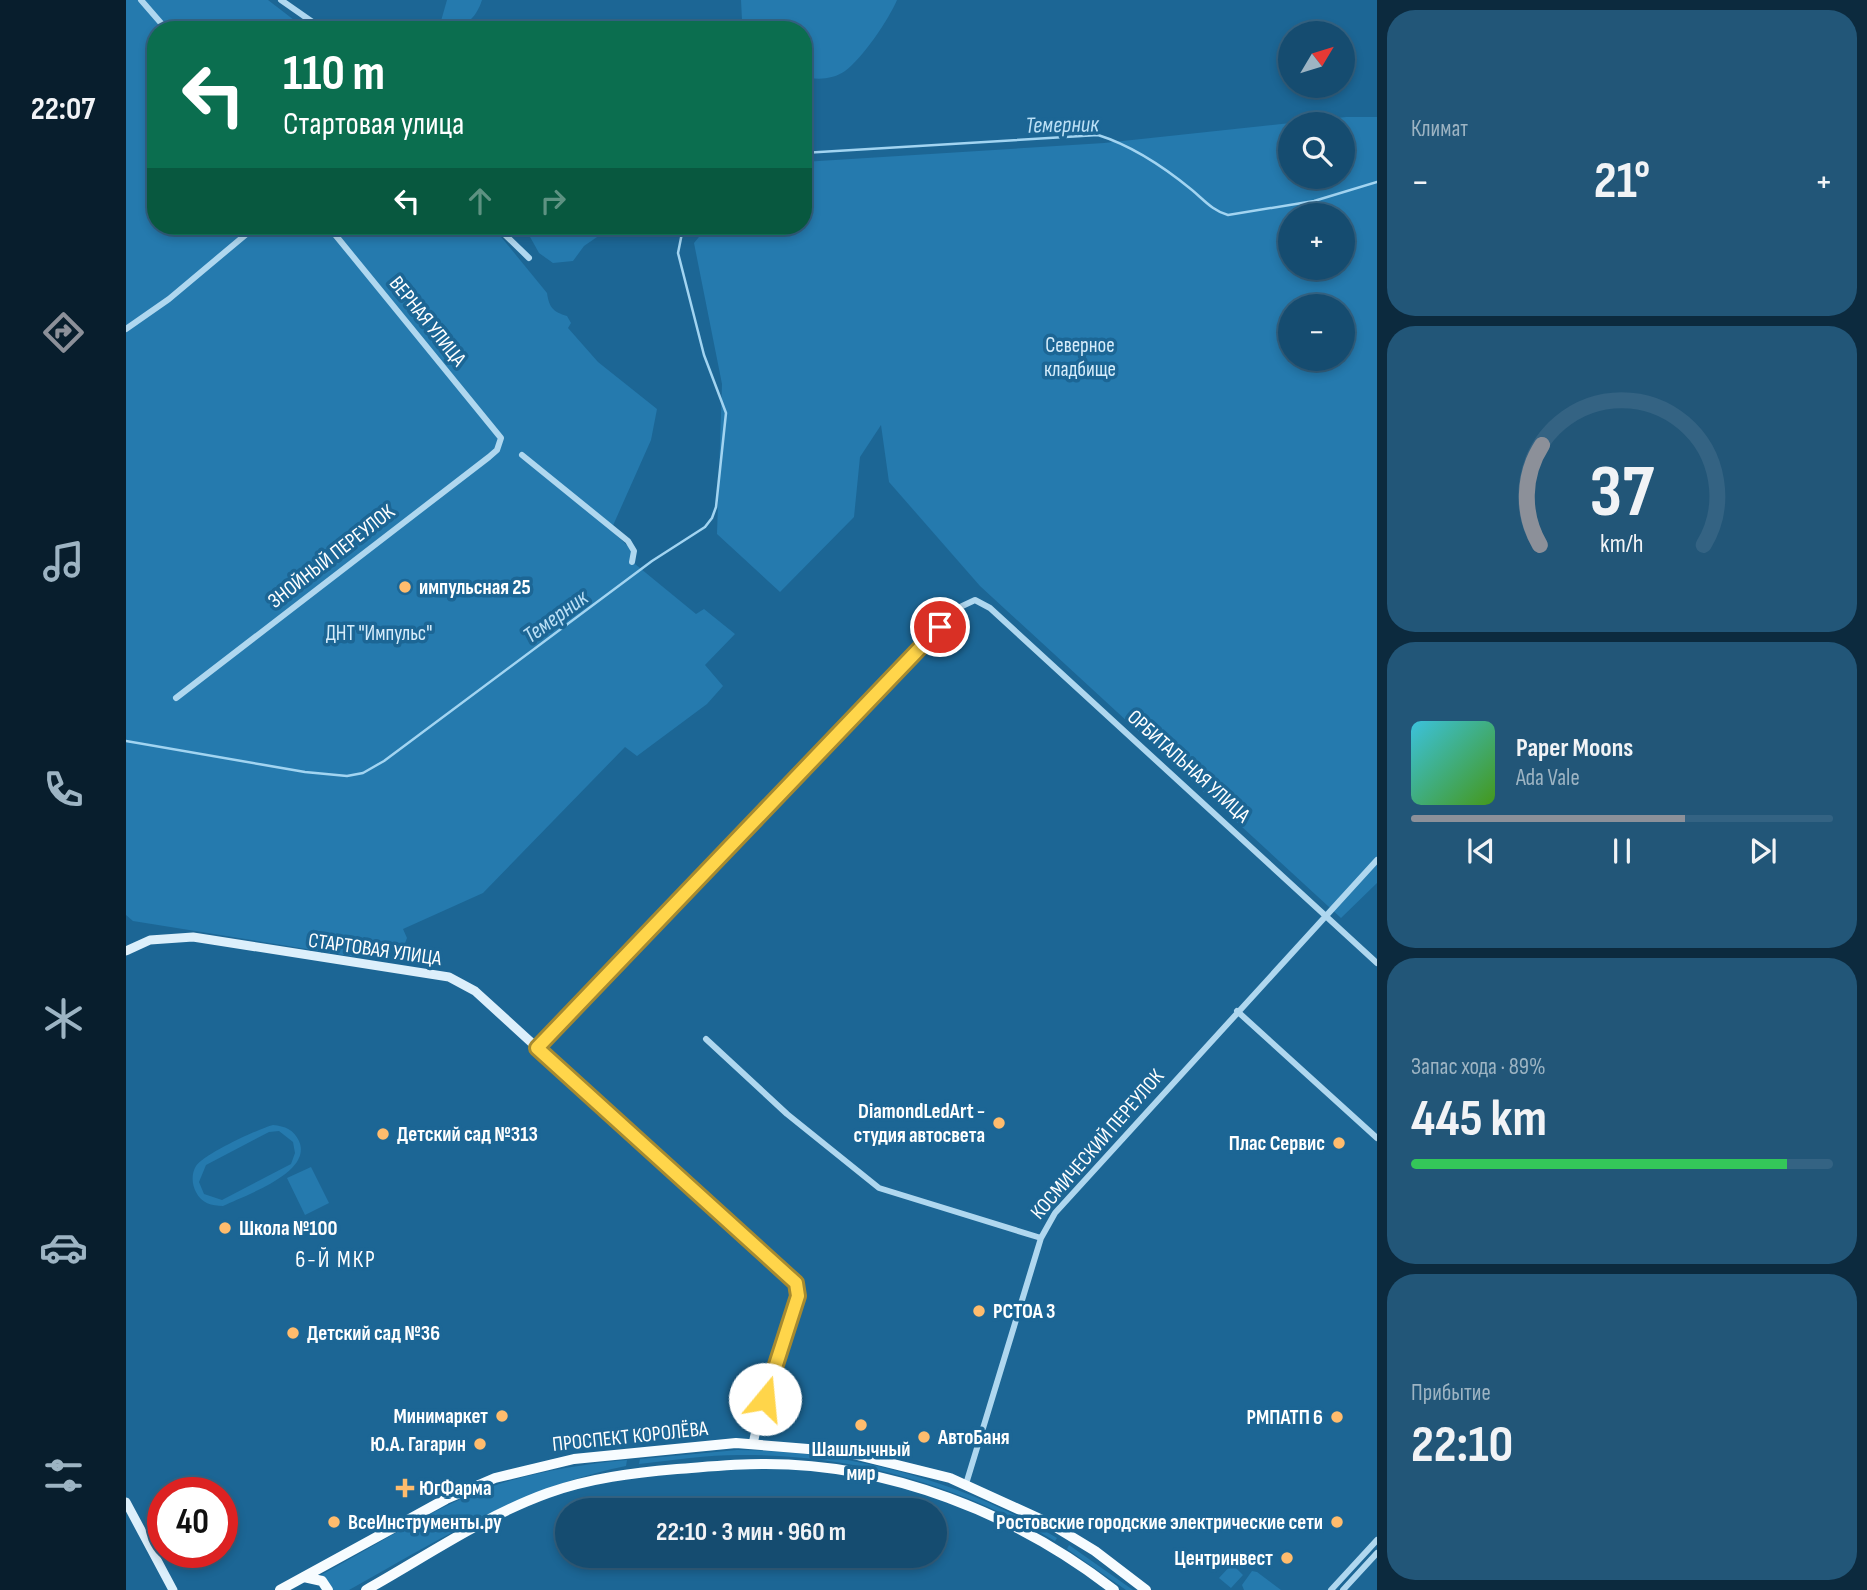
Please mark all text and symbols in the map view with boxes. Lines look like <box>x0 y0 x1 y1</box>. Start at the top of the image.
north arrow <box>1278 21 1354 98</box>
map controls <box>1278 21 1355 371</box>
text: 110 m <box>283 45 385 104</box>
icon: left <box>168 49 259 140</box>
text: 22:07 <box>31 90 95 129</box>
text: Стартовая улица <box>283 105 464 144</box>
water label: Темерник <box>1025 110 1100 140</box>
button: search <box>1278 112 1355 189</box>
text: Климат <box>1411 115 1468 143</box>
text: 21° <box>1594 150 1650 213</box>
text: − <box>1411 160 1430 205</box>
text: + <box>1814 160 1833 205</box>
icon: left <box>388 182 426 220</box>
icon: ahead <box>461 182 499 220</box>
icon: right <box>534 182 572 220</box>
button: + <box>1278 203 1355 280</box>
street label: ВЕРНАЯ УЛИЦА <box>384 271 472 372</box>
button: − <box>1278 294 1355 371</box>
icon: directions <box>39 308 88 357</box>
park label: Северное кладбище <box>1044 333 1116 382</box>
text: 37 <box>1590 449 1654 537</box>
street label: ЗНОЙНЫЙ ПЕРЕУЛОК <box>263 499 400 614</box>
text: km/h <box>1600 529 1644 560</box>
icon: music <box>39 537 88 586</box>
place label: импульсная 25 <box>419 575 531 600</box>
marker: импульсная 25 <box>397 579 413 595</box>
water label: Темерник <box>518 583 595 650</box>
pin <box>910 597 970 657</box>
icon: arrive <box>921 608 959 646</box>
park label: ДНТ "Импульс" <box>326 621 432 646</box>
street label: ОРБИТАЛЬНАЯ УЛИЦА <box>1122 705 1256 829</box>
text: Paper Moons <box>1516 733 1633 764</box>
text: Ada Vale <box>1516 764 1580 792</box>
icon: phone <box>39 765 88 814</box>
icon: previous <box>1462 832 1500 870</box>
icon: pause <box>1603 832 1641 870</box>
icon: next <box>1744 832 1782 870</box>
street label: СТАРТОВАЯ УЛИЦА <box>307 928 444 971</box>
icon: climate <box>39 994 88 1043</box>
text: Запас хода · 89% <box>1411 1053 1546 1081</box>
street label: КОСМИЧЕСКИЙ ПЕРЕУЛОК <box>1025 1064 1170 1224</box>
text: 445 km <box>1411 1088 1547 1151</box>
place label: DiamondLedArt - студия автосвета <box>854 1099 985 1148</box>
marker: DiamondLedArt - студия автосвета <box>991 1115 1007 1131</box>
place label: Детский сад №313 <box>397 1122 538 1147</box>
marker: Детский сад №313 <box>375 1126 391 1142</box>
place label: Плас Сервис <box>1229 1131 1325 1156</box>
marker: Плас Сервис <box>1331 1135 1347 1151</box>
place label: Школа №100 <box>239 1216 338 1241</box>
marker: Школа №100 <box>217 1220 233 1236</box>
icon: car <box>39 1223 88 1272</box>
district label: 6-Й МКР <box>295 1246 377 1274</box>
place label: РСТОА 3 <box>993 1299 1056 1324</box>
marker: РСТОА 3 <box>971 1303 987 1319</box>
place label: Детский сад №36 <box>307 1321 440 1346</box>
marker: Детский сад №36 <box>285 1325 301 1341</box>
position arrow <box>728 1362 802 1436</box>
text: Прибытие <box>1411 1379 1491 1407</box>
place label: Минимаркет <box>394 1404 488 1429</box>
place label: РМПАТП 6 <box>1247 1405 1323 1430</box>
marker: Минимаркет <box>494 1408 510 1424</box>
marker: РМПАТП 6 <box>1329 1409 1345 1425</box>
text: 22:10 <box>1411 1414 1513 1477</box>
street label: ПРОСПЕКТ КОРОЛЁВА <box>551 1416 710 1457</box>
marker: Шашлычный мир <box>853 1417 869 1433</box>
place label: АвтоБаня <box>937 1425 1010 1450</box>
marker: АвтоБаня <box>916 1429 932 1445</box>
place label: Ю.А. Гагарин <box>370 1432 466 1457</box>
marker: Ю.А. Гагарин <box>472 1436 488 1452</box>
place label: Шашлычный мир <box>812 1437 910 1486</box>
icon: filters <box>39 1451 88 1500</box>
place label: ЮгФарма <box>419 1476 491 1501</box>
speed limit sign: 40 <box>147 1477 238 1568</box>
marker: ЮгФарма <box>397 1480 413 1496</box>
place label: ВсеИнструменты.ру <box>348 1510 502 1535</box>
place label: Ростовские городские электрические сети <box>996 1510 1323 1535</box>
marker: ВсеИнструменты.ру <box>326 1514 342 1530</box>
marker: Ростовские городские электрические сети <box>1329 1514 1345 1530</box>
text: 22:10 · 3 мин · 960 m <box>656 1517 846 1548</box>
place label: Центринвест <box>1174 1546 1273 1571</box>
marker: Центринвест <box>1279 1550 1295 1566</box>

